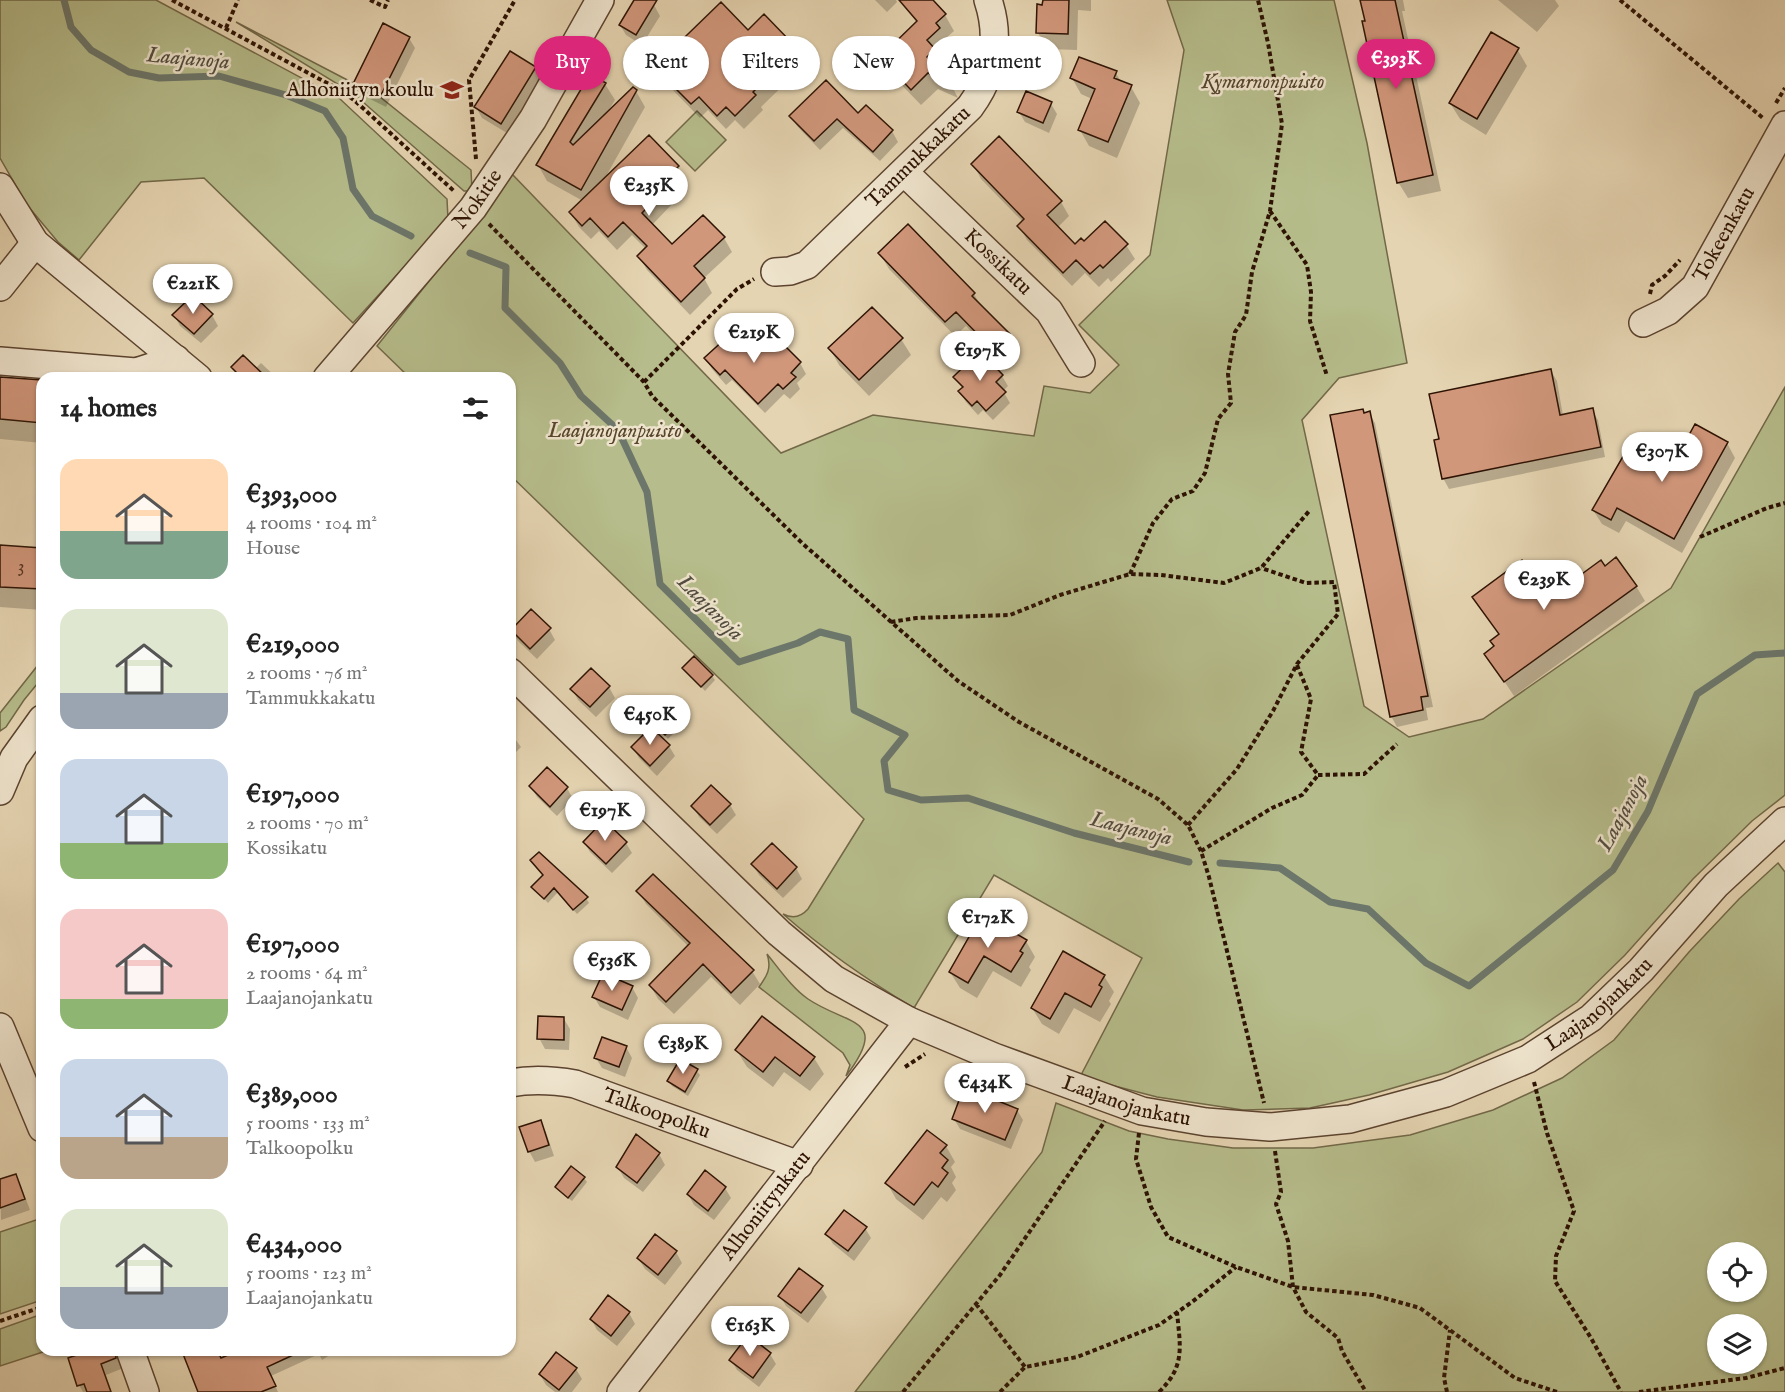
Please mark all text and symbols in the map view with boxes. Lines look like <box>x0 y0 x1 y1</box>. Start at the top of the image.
chip: Buy <box>534 36 611 90</box>
chip: Rent <box>623 36 709 90</box>
chip: Filters <box>721 36 820 90</box>
chip: New <box>832 36 915 90</box>
chip: Apartment <box>927 36 1062 90</box>
pin: €393K <box>1354 39 1438 90</box>
water label: Laajanoja <box>144 41 231 77</box>
text: €393K <box>1371 46 1421 71</box>
park label: Kymarnonpuisto <box>1200 69 1325 96</box>
place label: Alhoniityn koulu <box>285 77 434 104</box>
school or university icon: Alhoniityn koulu <box>439 77 465 103</box>
street label: Tammukkakatu <box>860 100 977 214</box>
street label: Nokitie <box>447 164 509 235</box>
pin: €235K <box>607 166 691 217</box>
text: €235K <box>624 173 674 198</box>
street label: Tokeenkatu <box>1687 182 1761 287</box>
street label: Kossikatu <box>958 223 1038 301</box>
pin: €221K <box>151 264 235 315</box>
text: €221K <box>167 271 219 296</box>
pin: €219K <box>712 313 796 364</box>
text: €219K <box>728 320 780 345</box>
pin: €197K <box>938 331 1022 382</box>
text: €197K <box>954 338 1006 363</box>
text: 14 homes <box>60 392 157 425</box>
icon: filters <box>459 392 492 425</box>
park label: Laajanojanpuisto <box>547 418 682 445</box>
pin: €307K <box>1620 432 1704 483</box>
text: €307K <box>1636 439 1688 464</box>
text: €393,000 <box>246 478 337 511</box>
icon: home <box>108 483 180 555</box>
text: 4 rooms · 104 m² <box>246 511 377 536</box>
text: House <box>246 536 300 561</box>
house number: 3 <box>18 556 24 579</box>
pin: €239K <box>1502 560 1586 611</box>
text: €239K <box>1518 567 1570 592</box>
water label: Laajanoja <box>670 568 749 647</box>
text: €219,000 <box>246 628 340 661</box>
icon: home <box>108 633 180 705</box>
text: 2 rooms · 76 m² <box>246 661 367 686</box>
text: Tammukkakatu <box>246 686 375 711</box>
pin: €450K <box>608 695 692 746</box>
text: €450K <box>624 702 676 727</box>
water label: Laajanoja <box>1591 769 1655 857</box>
text: €197,000 <box>246 778 340 811</box>
icon: home <box>108 783 180 855</box>
pin: €197K <box>563 791 647 842</box>
text: €197K <box>579 798 631 823</box>
water label: Laajanoja <box>1086 805 1175 853</box>
text: 2 rooms · 70 m² <box>246 811 369 836</box>
text: Kossikatu <box>246 836 327 861</box>
pin: €172K <box>946 898 1030 949</box>
text: €172K <box>962 905 1014 930</box>
text: €197,000 <box>246 928 340 961</box>
icon: home <box>108 933 180 1005</box>
pin: €536K <box>570 941 654 992</box>
text: €536K <box>587 948 637 973</box>
street label: Laajanojankatu <box>1540 952 1659 1058</box>
text: 2 rooms · 64 m² <box>246 961 368 986</box>
text: Laajanojankatu <box>246 986 373 1011</box>
pin: €389K <box>641 1024 725 1075</box>
text: €389K <box>658 1031 708 1056</box>
pin: €434K <box>943 1063 1027 1114</box>
text: €434K <box>958 1070 1012 1095</box>
street label: Laajanojankatu <box>1058 1070 1193 1133</box>
text: €389,000 <box>246 1078 338 1111</box>
street label: Talkoopolku <box>599 1082 714 1145</box>
icon: home <box>108 1083 180 1155</box>
text: 5 rooms · 133 m² <box>246 1111 370 1136</box>
text: Talkoopolku <box>246 1136 353 1161</box>
street label: Alhoniitynkatu <box>714 1145 817 1267</box>
text: €434,000 <box>246 1228 342 1261</box>
icon: home <box>108 1233 180 1305</box>
map controls <box>1707 1242 1767 1374</box>
button: locate <box>1707 1242 1767 1302</box>
text: 5 rooms · 123 m² <box>246 1261 372 1286</box>
text: Laajanojankatu <box>246 1286 373 1311</box>
pin: €163K <box>708 1306 792 1357</box>
text: €163K <box>725 1313 775 1338</box>
button: layers <box>1707 1314 1767 1374</box>

